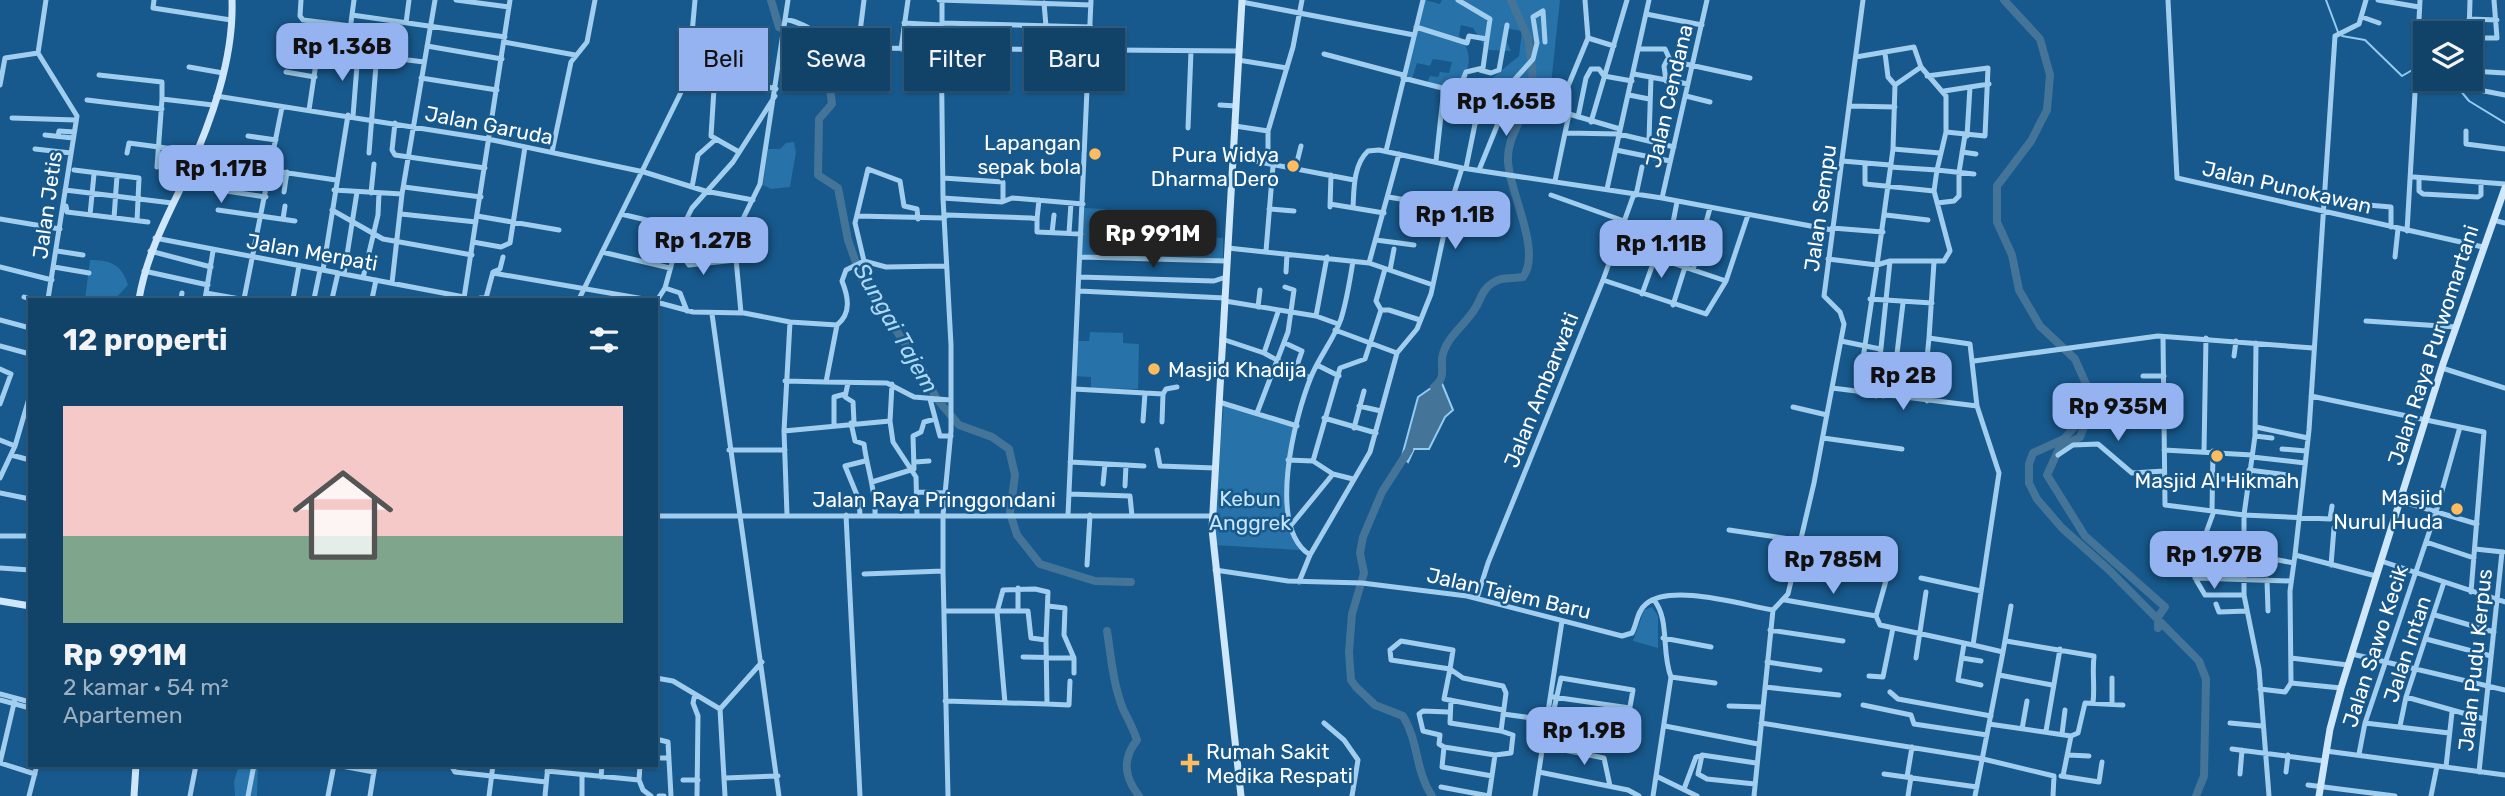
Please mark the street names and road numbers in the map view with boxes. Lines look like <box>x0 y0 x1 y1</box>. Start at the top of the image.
street label: Jalan Cendana <box>1640 22 1698 170</box>
street label: Jalan Garuda <box>423 100 555 150</box>
street label: Jalan Sempu <box>1799 143 1841 273</box>
street label: Jalan Jetis <box>27 150 67 260</box>
street label: Jalan Punokawan <box>2200 155 2374 219</box>
street label: Jalan Raya Purwomartani <box>2382 222 2484 468</box>
street label: Jalan Merpati <box>244 228 380 276</box>
street label: Jalan Ambarwati <box>1499 309 1583 471</box>
street label: Jalan Raya Pringgondani <box>812 487 1056 512</box>
street label: Jalan Tajem Baru <box>1424 562 1594 624</box>
street label: Jalan Sawo Kecik <box>2337 562 2413 730</box>
street label: Jalan Pudu Kerpus <box>2453 567 2497 753</box>
street label: Jalan Intan <box>2378 593 2436 705</box>

